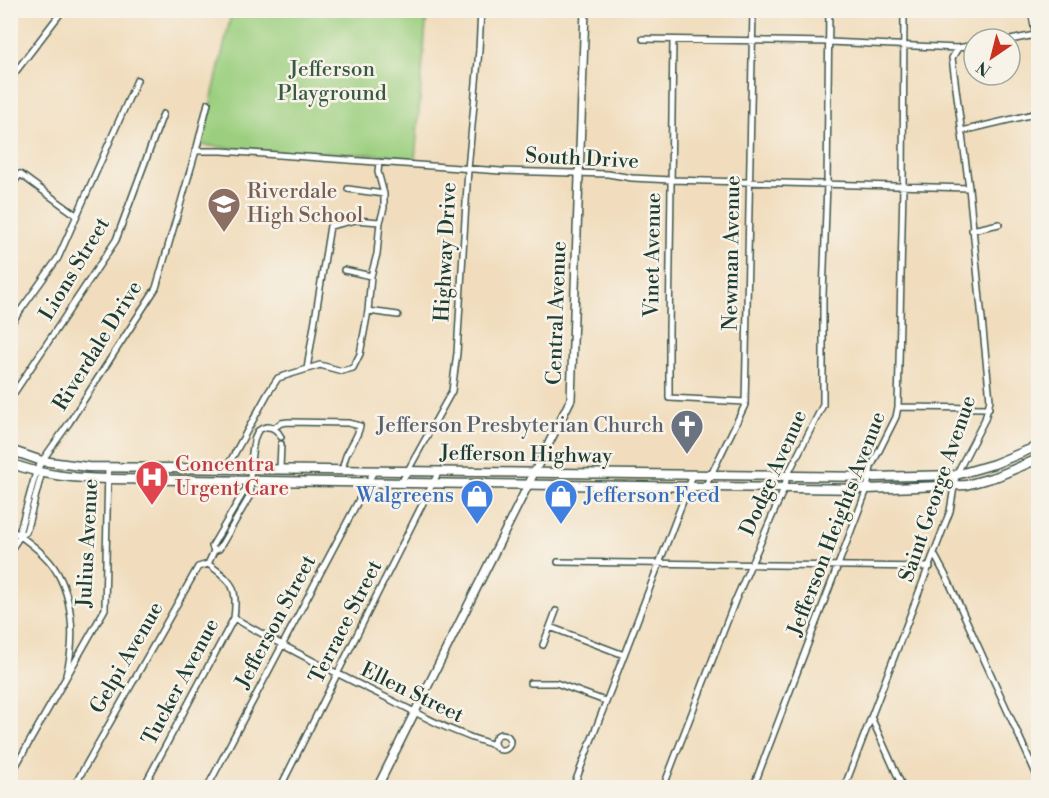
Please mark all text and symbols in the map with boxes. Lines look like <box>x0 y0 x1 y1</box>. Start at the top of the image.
north arrow <box>962 27 1022 87</box>
text: N <box>973 56 995 80</box>
park label: Jefferson Playground <box>277 57 387 107</box>
street label: South Drive <box>524 143 640 175</box>
street label: Newman Avenue <box>718 175 746 331</box>
place label: Riverdale High School <box>247 179 363 229</box>
street label: Highway Drive <box>429 181 463 323</box>
school or university icon: Riverdale High School <box>206 186 242 233</box>
street label: Vinet Avenue <box>639 192 667 319</box>
street label: Lions Street <box>34 212 116 325</box>
street label: Central Avenue <box>541 240 573 386</box>
street label: Riverdale Drive <box>48 276 148 416</box>
street label: Saint George Avenue <box>894 392 982 586</box>
street label: Dodge Avenue <box>735 406 813 540</box>
church icon: Jefferson Presbyterian Church <box>669 408 705 455</box>
street label: Jefferson Heights Avenue <box>782 408 892 641</box>
place label: Jefferson Presbyterian Church <box>375 413 664 439</box>
street label: Jefferson Highway <box>439 440 613 470</box>
place label: Concentra Urgent Care <box>175 452 289 502</box>
hospital icon: Concentra Urgent Care <box>134 459 170 506</box>
street label: Julius Avenue <box>72 478 104 609</box>
shop icon: Walgreens <box>459 478 495 525</box>
shop icon: Jefferson Feed <box>543 478 579 525</box>
place label: Walgreens <box>355 483 454 509</box>
place label: Jefferson Feed <box>583 483 720 509</box>
street label: Jefferson Street <box>229 550 322 694</box>
street label: Terrace Street <box>304 555 389 688</box>
street label: Gelpi Avenue <box>85 597 169 719</box>
street label: Tucker Avenue <box>137 614 225 750</box>
street label: Ellen Street <box>356 657 468 729</box>

